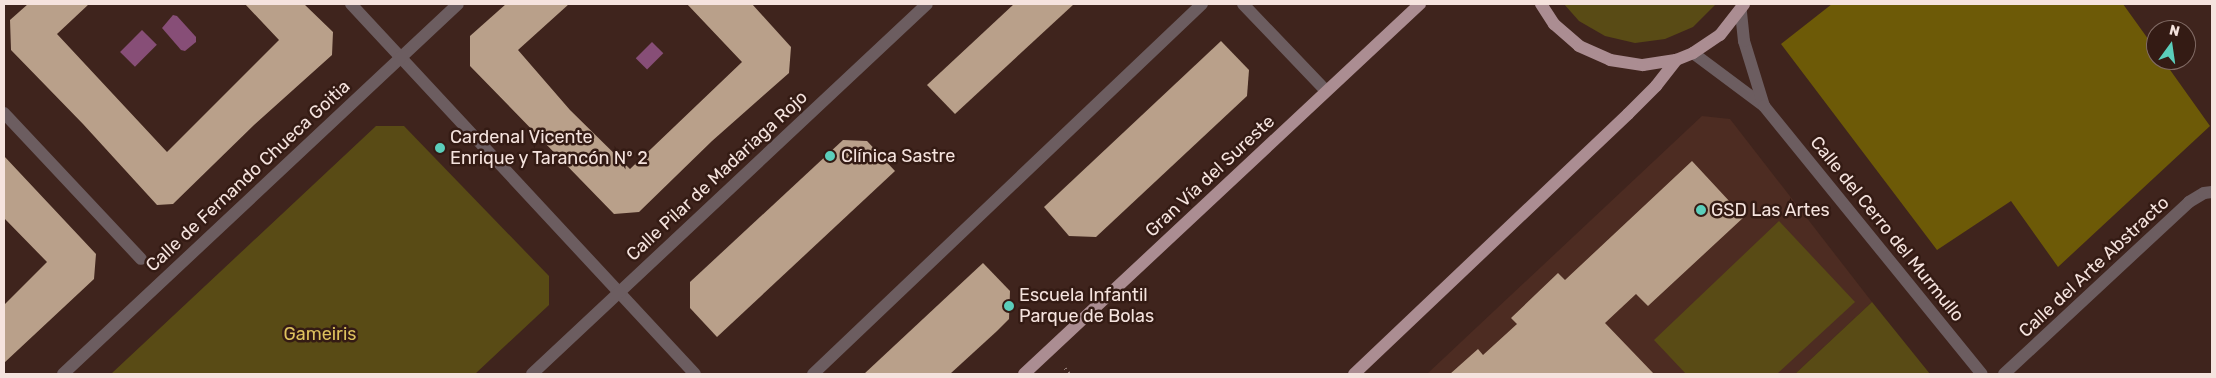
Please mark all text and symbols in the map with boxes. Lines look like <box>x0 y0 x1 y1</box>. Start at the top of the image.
north arrow <box>2146 20 2196 70</box>
text: N <box>2168 21 2181 40</box>
street label: Calle de Fernando Chueca Goitia <box>141 76 355 276</box>
street label: Calle Pilar de Madariaga Rojo <box>622 86 812 266</box>
street label: Gran Vía del Sureste <box>1141 110 1279 242</box>
place label: Cardenal Vicente Enrique y Tarancón Nº 2 <box>450 127 649 170</box>
street label: Calle del Cerro del Murmullo <box>1805 132 1969 326</box>
marker: Cardenal Vicente Enrique y Tarancón Nº 2 <box>434 142 446 154</box>
place label: Clínica Sastre <box>841 145 955 167</box>
marker: Clínica Sastre <box>823 149 837 163</box>
street label: Calle del Arte Abstracto <box>2014 192 2174 342</box>
place label: GSD Las Artes <box>1711 199 1830 221</box>
marker: GSD Las Artes <box>1695 204 1707 216</box>
place label: Escuela Infantil Parque de Bolas <box>1019 285 1154 328</box>
marker: Escuela Infantil Parque de Bolas <box>1003 300 1015 312</box>
park label: Gameiris <box>283 323 357 345</box>

